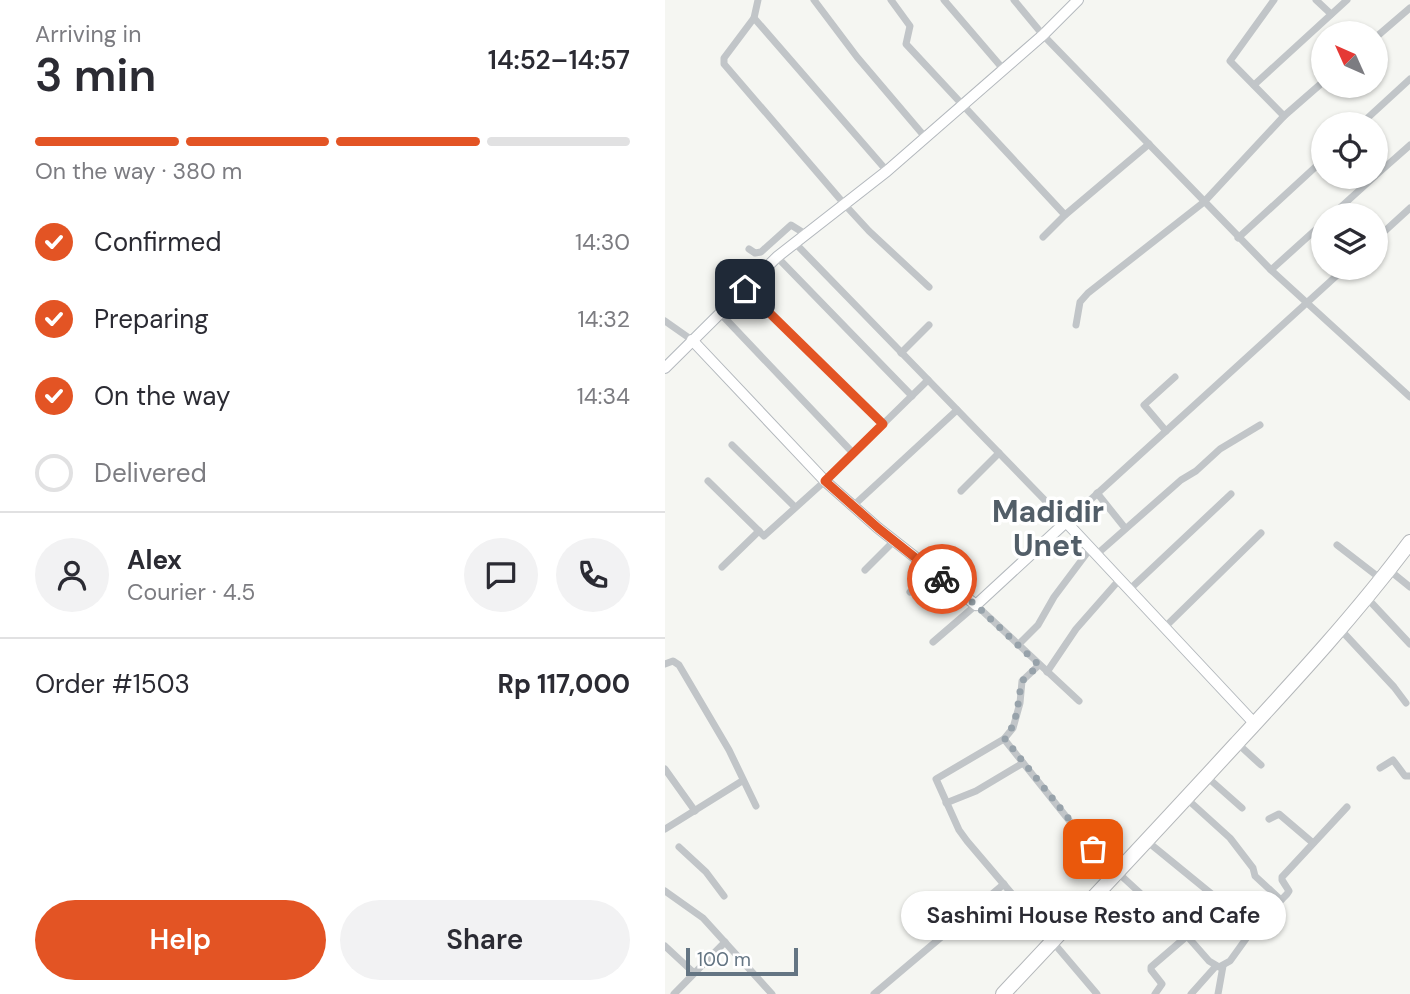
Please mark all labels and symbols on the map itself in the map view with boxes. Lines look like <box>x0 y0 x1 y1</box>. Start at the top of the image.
north arrow <box>1311 21 1388 98</box>
pin <box>715 259 775 319</box>
district label: Madidir Unet <box>992 492 1104 565</box>
courier <box>907 544 977 614</box>
pin <box>1063 819 1123 879</box>
callout: Sashimi House Resto and Cafe <box>901 891 1285 940</box>
scale bar <box>686 945 798 977</box>

